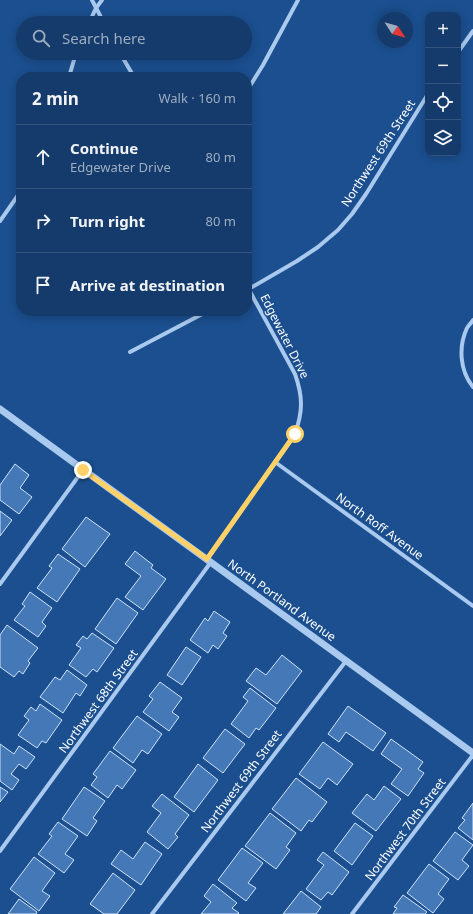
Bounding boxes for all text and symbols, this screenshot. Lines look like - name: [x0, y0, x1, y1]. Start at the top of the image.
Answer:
- north arrow: [377, 12, 413, 48]
- map controls: [425, 12, 461, 156]
- button: +: [425, 12, 461, 48]
- search box: [16, 16, 252, 60]
- icon: search: [30, 27, 52, 49]
- text: Search here: [62, 28, 145, 48]
- button: −: [425, 48, 461, 84]
- button: locate: [425, 84, 461, 120]
- text: 2 min: [32, 87, 79, 110]
- text: Walk · 160 m: [158, 89, 236, 107]
- street label: Northwest 69th Street: [337, 96, 419, 210]
- button: layers: [425, 120, 461, 156]
- text: Continue: [70, 138, 138, 158]
- icon: ahead: [32, 146, 54, 168]
- text: 80 m: [206, 148, 236, 166]
- text: Edgewater Drive: [70, 158, 171, 176]
- icon: right: [32, 210, 54, 232]
- text: Turn right: [70, 211, 145, 231]
- text: 80 m: [206, 212, 236, 230]
- icon: arrive: [32, 274, 54, 296]
- text: Arrive at destination: [70, 275, 225, 295]
- street label: Edgewater Drive: [256, 291, 314, 381]
- route start: [286, 425, 304, 443]
- route end: [74, 461, 92, 479]
- street label: North Roff Avenue: [333, 488, 427, 564]
- street label: North Portland Avenue: [224, 555, 340, 645]
- street label: Northwest 68th Street: [55, 645, 142, 756]
- street label: Northwest 69th Street: [197, 726, 286, 836]
- street label: Northwest 70th Street: [361, 774, 450, 884]

